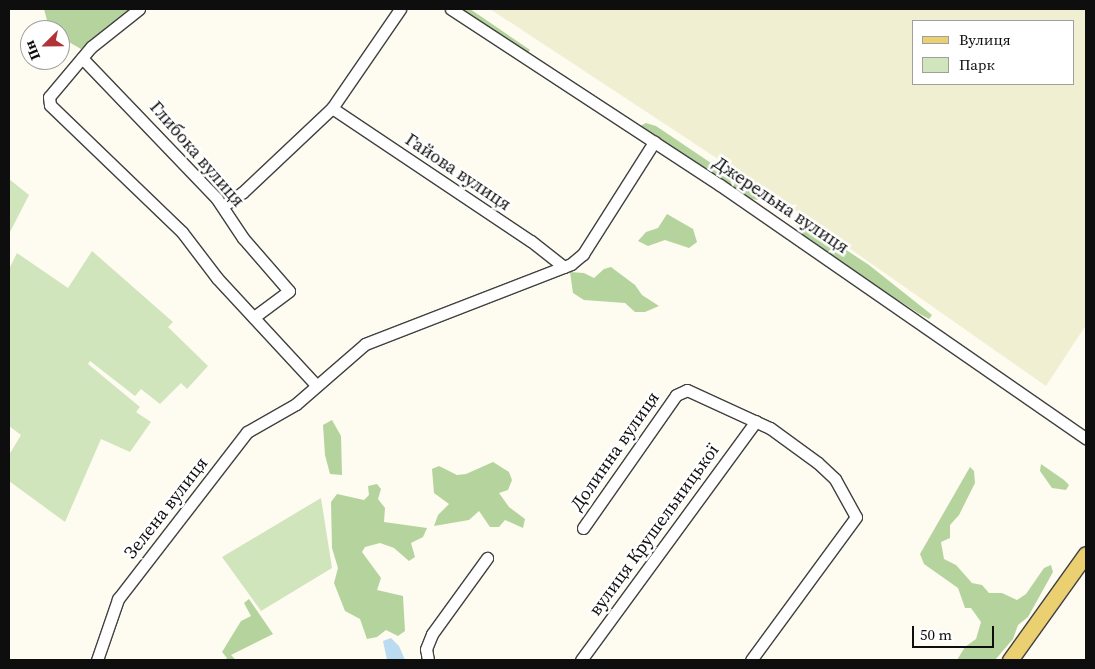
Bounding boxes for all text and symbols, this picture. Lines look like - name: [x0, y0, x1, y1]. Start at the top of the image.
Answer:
- north arrow: [20, 20, 70, 70]
- legend: [912, 20, 1075, 85]
- text: Вулиця: [959, 29, 1011, 50]
- text: Пн: [19, 38, 45, 63]
- text: Парк: [959, 54, 995, 75]
- street label: Глибока вулиця: [145, 97, 249, 211]
- street label: Гайова вулиця: [401, 129, 515, 215]
- street label: Джерельна вулиця: [709, 152, 853, 258]
- street label: Долинна вулиця: [566, 387, 664, 515]
- street label: вулиця Крушельницької: [584, 440, 724, 620]
- street label: Зелена вулиця: [120, 453, 212, 563]
- scale bar: [915, 616, 998, 648]
- text: 50 m: [920, 624, 952, 645]

